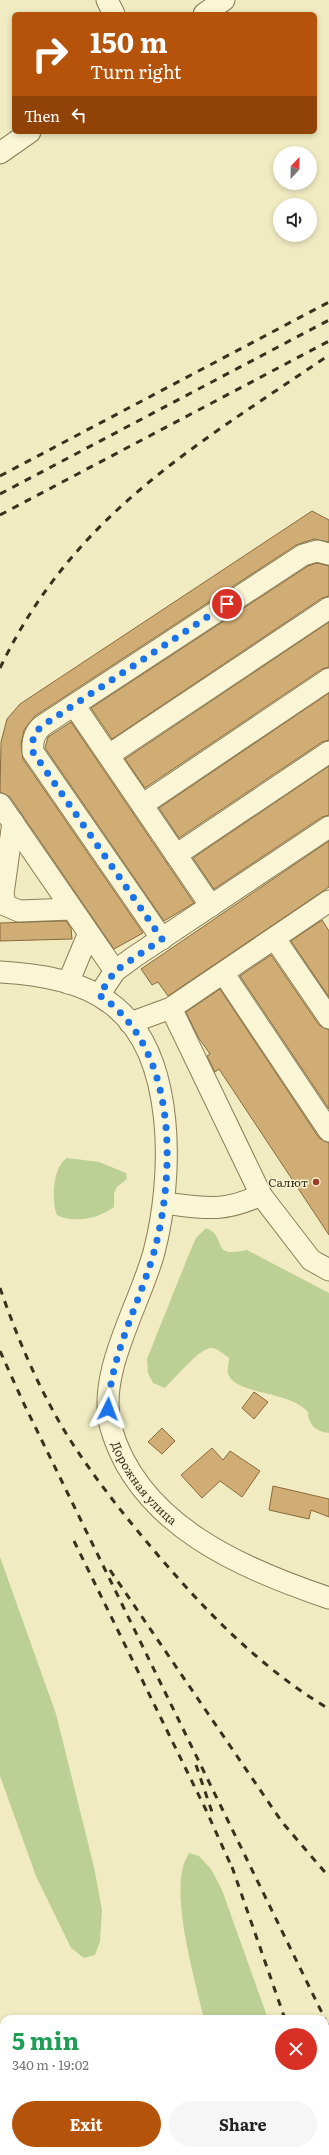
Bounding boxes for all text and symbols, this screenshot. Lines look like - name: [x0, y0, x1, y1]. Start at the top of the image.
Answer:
- text: 150 m: [90, 20, 168, 62]
- icon: right: [24, 28, 76, 80]
- text: Turn right: [90, 58, 181, 85]
- text: Then: [24, 104, 60, 127]
- icon: left: [68, 104, 90, 126]
- north arrow: [273, 146, 317, 190]
- map controls: [273, 146, 317, 242]
- button: sound: [273, 198, 317, 242]
- pin: [210, 587, 244, 621]
- icon: arrive: [216, 593, 238, 615]
- place label: Салют: [268, 1173, 308, 1191]
- marker: Салют: [311, 1177, 321, 1187]
- position arrow: [87, 1388, 129, 1430]
- street label: Дорожная улица: [107, 1438, 182, 1529]
- text: 5 min: [12, 2022, 79, 2057]
- button: close: [275, 2028, 317, 2070]
- text: 340 m · 19:02: [12, 2055, 89, 2074]
- button: Exit: [12, 2101, 161, 2147]
- button: Share: [169, 2101, 317, 2147]

